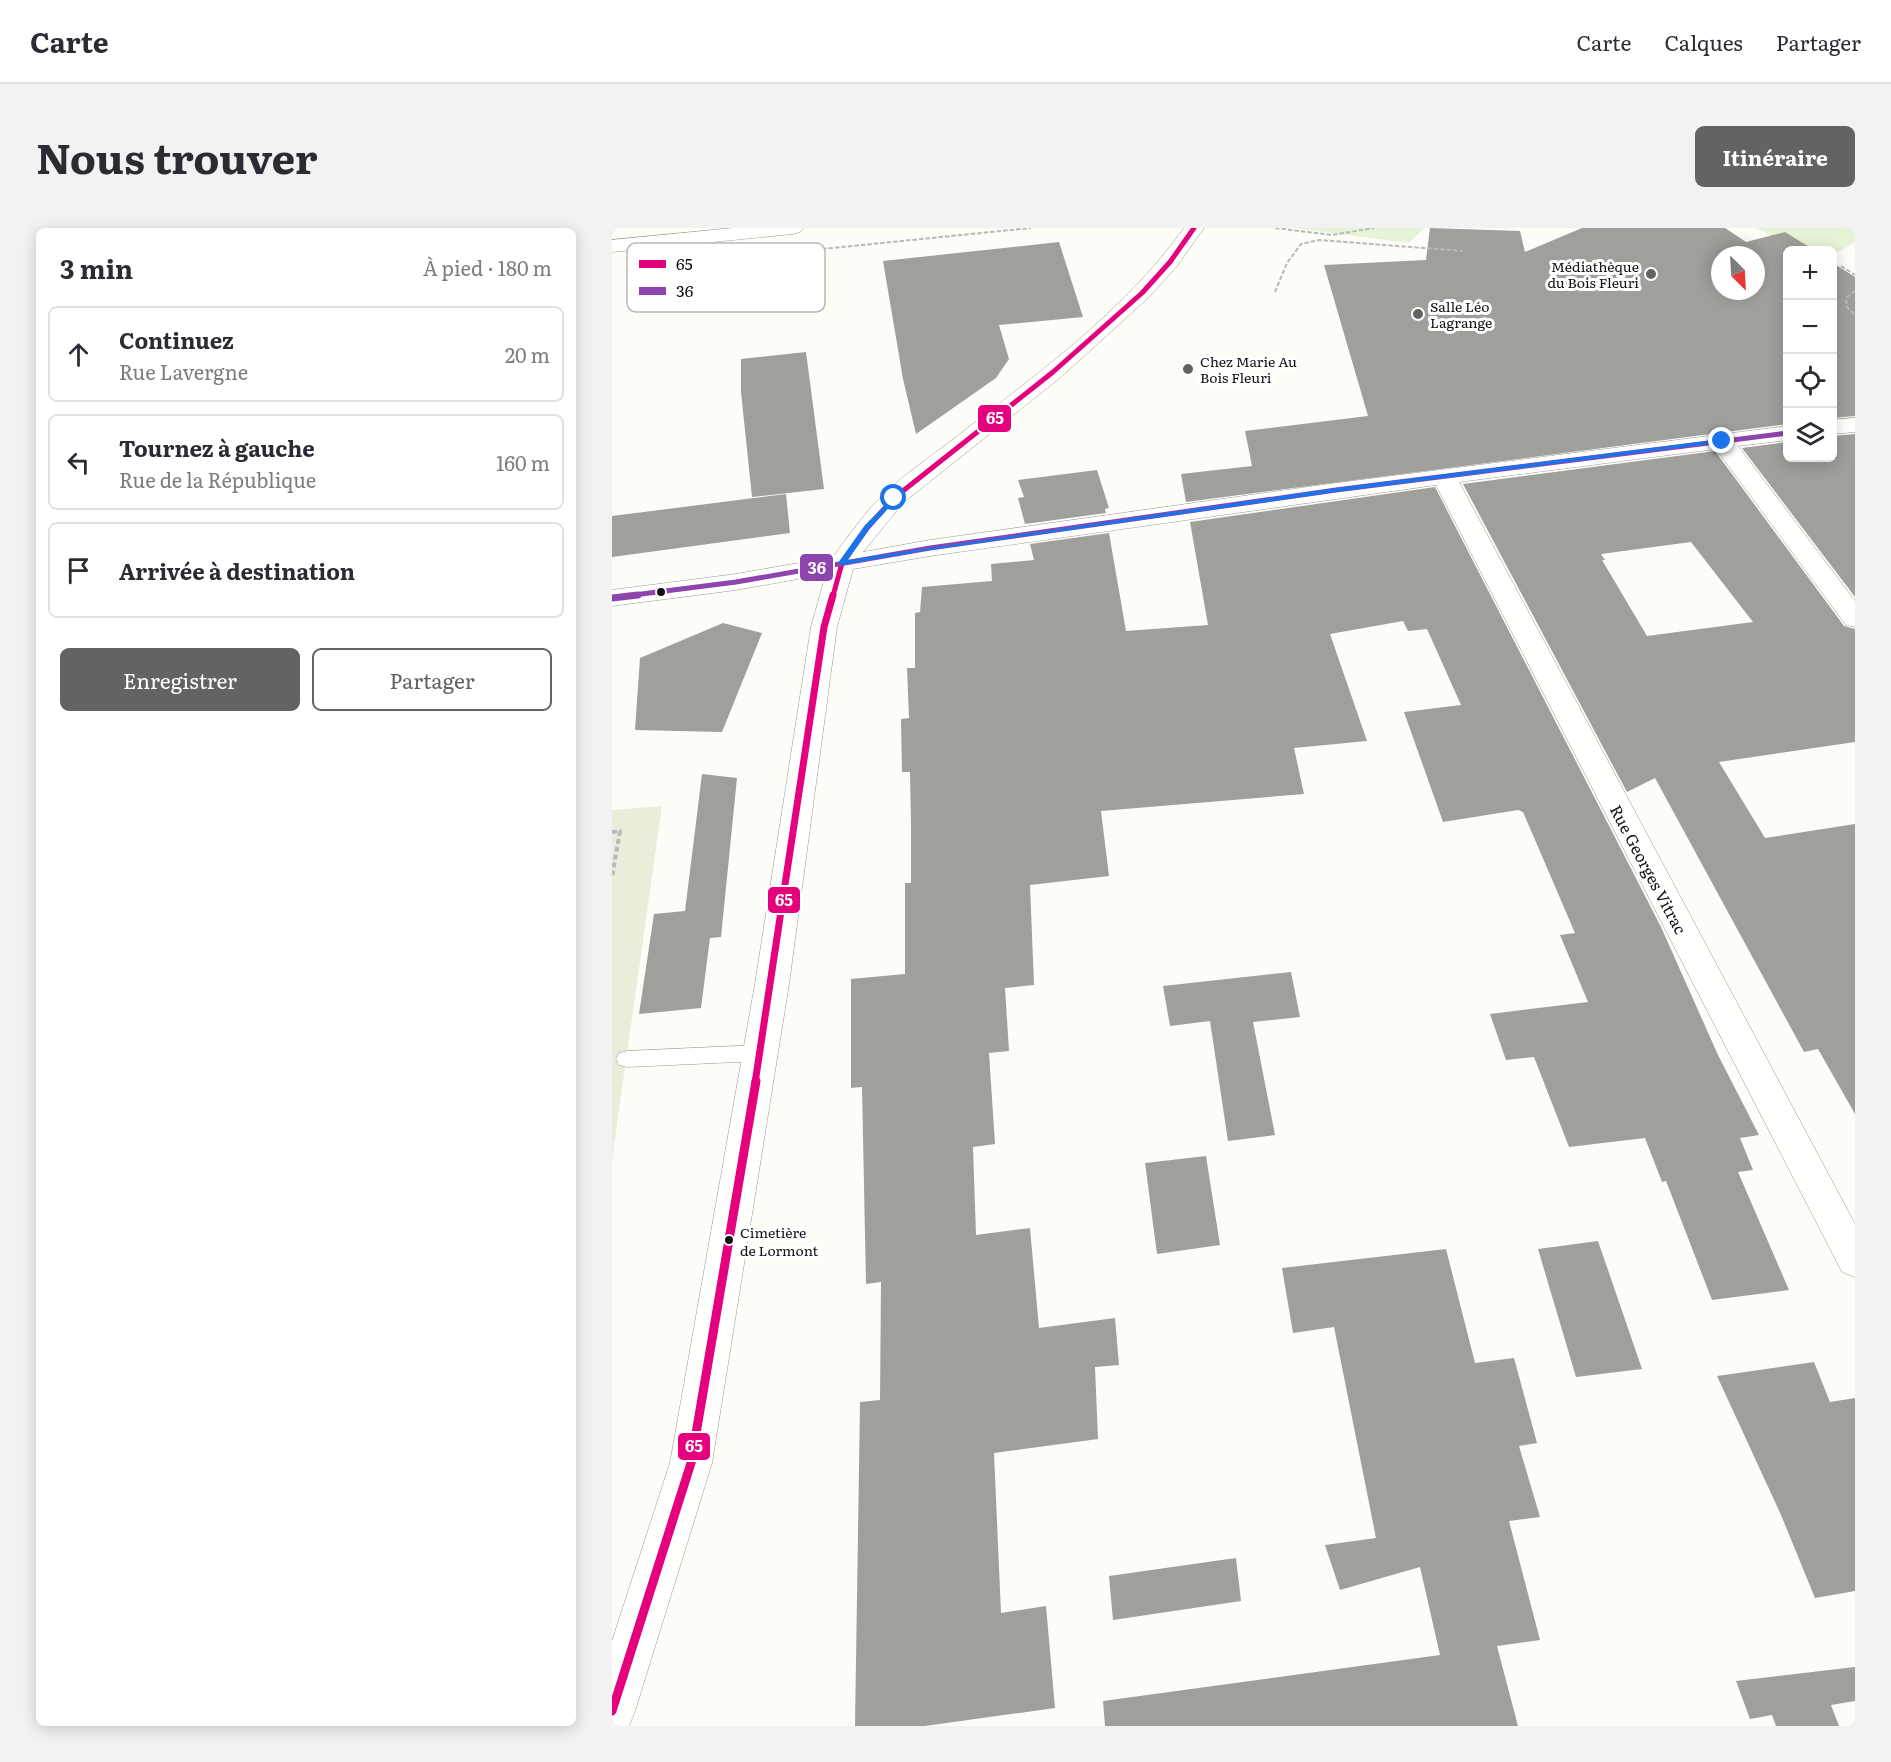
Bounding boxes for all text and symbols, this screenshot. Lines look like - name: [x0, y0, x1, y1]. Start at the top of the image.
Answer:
- text: Carte: [30, 20, 109, 62]
- text: Carte: [1577, 26, 1631, 57]
- text: Calques: [1664, 26, 1743, 57]
- text: Partager: [1776, 26, 1861, 57]
- text: Nous trouver: [36, 125, 318, 187]
- button: Itinéraire: [1695, 126, 1855, 187]
- legend: [627, 243, 825, 312]
- north arrow: [1711, 246, 1765, 300]
- map controls: [1783, 246, 1837, 462]
- button: +: [1783, 246, 1837, 300]
- text: 3 min: [60, 248, 133, 287]
- text: 65: [676, 251, 693, 275]
- text: À pied · 180 m: [423, 252, 552, 282]
- place label: Médiathèque du Bois Fleuri: [1547, 256, 1639, 292]
- marker: Médiathèque du Bois Fleuri: [1644, 267, 1658, 281]
- text: 36: [676, 278, 694, 302]
- place label: Salle Léo Lagrange: [1430, 296, 1492, 332]
- button: −: [1783, 300, 1837, 354]
- marker: Salle Léo Lagrange: [1411, 307, 1425, 321]
- text: Continuez: [119, 323, 234, 356]
- icon: ahead: [62, 338, 95, 371]
- text: 20 m: [505, 339, 550, 369]
- place label: Chez Marie Au Bois Fleuri: [1200, 351, 1297, 387]
- button: locate: [1783, 354, 1837, 408]
- text: Rue Lavergne: [119, 356, 248, 386]
- marker: Chez Marie Au Bois Fleuri: [1181, 362, 1195, 376]
- line badge: 65: [977, 404, 1012, 433]
- text: 65: [986, 405, 1004, 429]
- button: layers: [1783, 408, 1837, 462]
- route end: [1708, 427, 1734, 453]
- text: Tournez à gauche: [119, 431, 315, 464]
- icon: left: [62, 446, 95, 479]
- text: 160 m: [496, 447, 550, 477]
- text: Rue de la République: [119, 464, 316, 494]
- route start: [880, 484, 906, 510]
- line badge: 36: [799, 553, 834, 582]
- icon: arrive: [62, 554, 95, 587]
- text: Arrivée à destination: [119, 554, 355, 587]
- text: 36: [808, 555, 826, 579]
- unlabelled marker: [655, 586, 667, 598]
- button: Enregistrer: [60, 648, 300, 711]
- button: Partager: [312, 648, 552, 711]
- street label: Rue Georges Vitrac: [1605, 800, 1693, 938]
- line badge: 65: [767, 886, 801, 914]
- text: 65: [775, 887, 793, 911]
- place label: Cimetière de Lormont: [740, 1222, 819, 1260]
- marker: Cimetière de Lormont: [723, 1234, 735, 1246]
- line badge: 65: [677, 1432, 711, 1461]
- text: 65: [685, 1433, 703, 1457]

